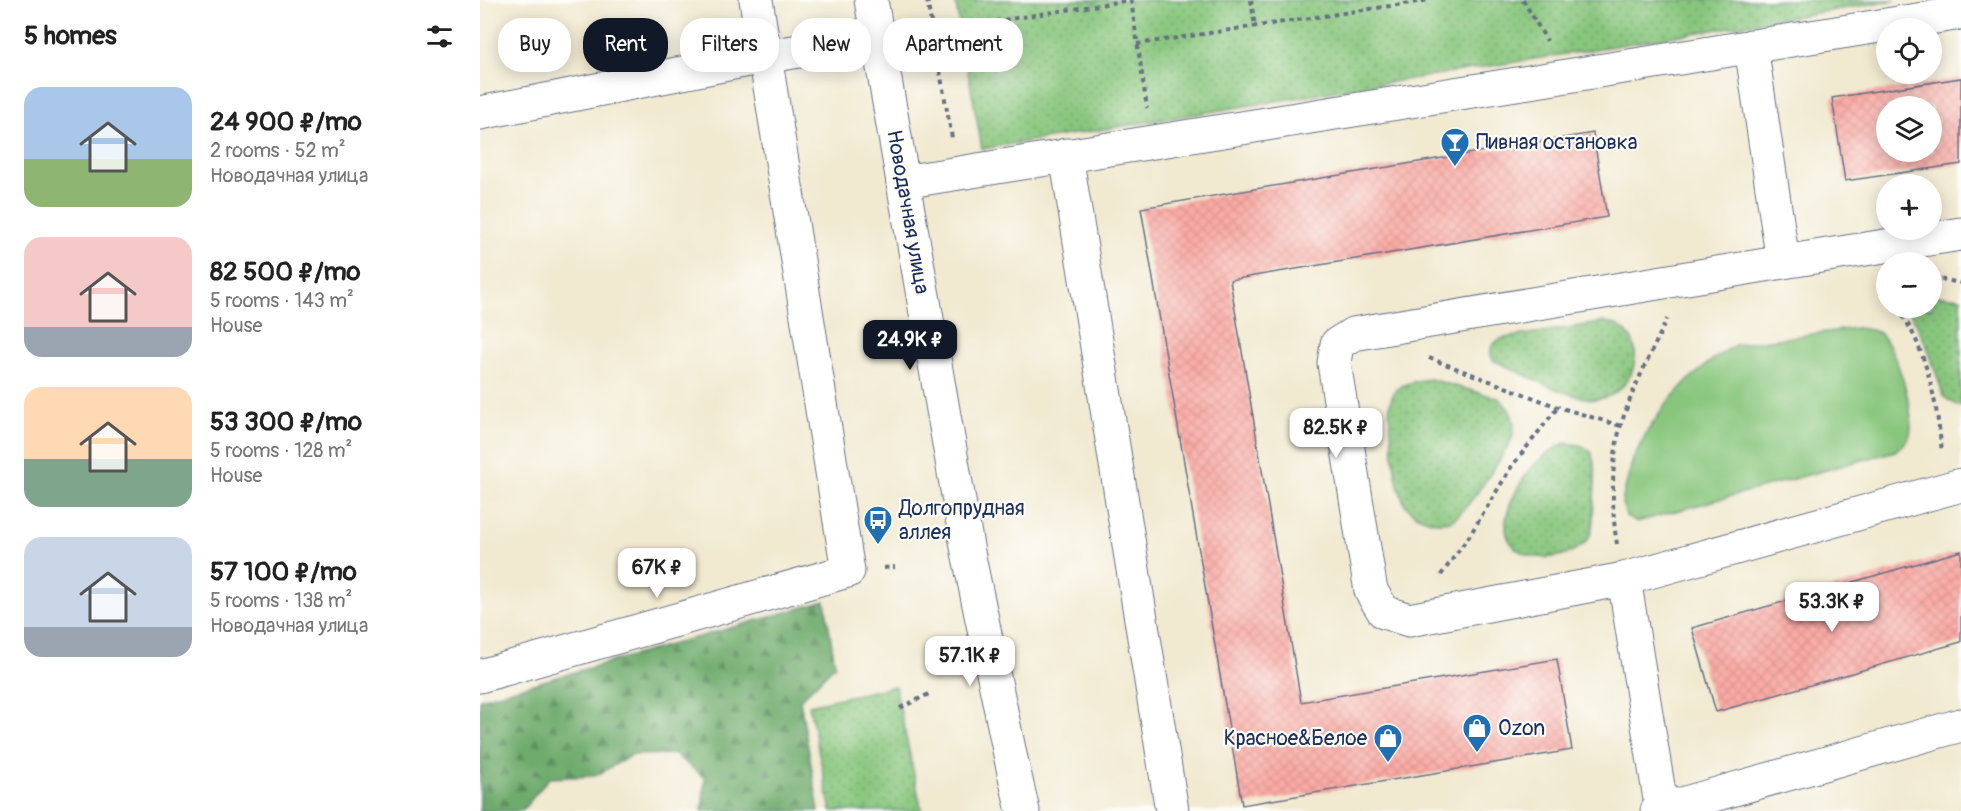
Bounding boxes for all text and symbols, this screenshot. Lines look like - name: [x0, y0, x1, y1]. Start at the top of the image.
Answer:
- chip: Buy: [498, 18, 571, 72]
- chip: Rent: [583, 18, 668, 72]
- chip: Filters: [680, 18, 779, 72]
- chip: New: [791, 18, 871, 72]
- chip: Apartment: [883, 18, 1023, 72]
- map controls: [1876, 18, 1942, 318]
- button: locate: [1876, 18, 1942, 84]
- text: 5 homes: [24, 20, 117, 52]
- icon: filters: [423, 20, 456, 53]
- button: layers: [1876, 96, 1942, 162]
- text: 24 900 ₽/mo: [210, 106, 362, 138]
- icon: home: [72, 111, 144, 183]
- bar icon: Пивная остановка: [1439, 126, 1471, 168]
- street label: Новодачная улица: [880, 128, 936, 296]
- place label: Пивная остановка: [1476, 129, 1637, 156]
- text: 2 rooms · 52 m²: [210, 138, 346, 163]
- text: Новодачная улица: [210, 163, 368, 188]
- button: +: [1876, 174, 1942, 240]
- button: −: [1876, 252, 1942, 318]
- text: 82 500 ₽/mo: [210, 256, 361, 288]
- icon: home: [72, 261, 144, 333]
- text: 5 rooms · 143 m²: [210, 288, 354, 313]
- text: House: [210, 313, 262, 338]
- pin: 24.9K ₽: [855, 320, 965, 371]
- text: 24.9K ₽: [877, 327, 943, 352]
- text: 53 300 ₽/mo: [210, 406, 362, 438]
- pin: 82.5K ₽: [1281, 408, 1391, 459]
- icon: home: [72, 411, 144, 483]
- text: 82.5K ₽: [1304, 415, 1368, 440]
- text: 5 rooms · 128 m²: [210, 438, 352, 463]
- text: House: [210, 463, 262, 488]
- place label: Долгопрудная аллея: [898, 495, 1025, 546]
- bus stop icon: Долгопрудная аллея: [862, 504, 894, 546]
- pin: 67K ₽: [615, 548, 699, 599]
- text: 67K ₽: [632, 555, 682, 580]
- text: 57 100 ₽/mo: [210, 556, 357, 588]
- icon: home: [72, 561, 144, 633]
- pin: 53.3K ₽: [1777, 582, 1887, 633]
- text: 5 rooms · 138 m²: [210, 588, 352, 613]
- text: 53.3K ₽: [1799, 589, 1865, 614]
- text: Новодачная улица: [210, 613, 368, 638]
- pin: 57.1K ₽: [915, 636, 1025, 687]
- text: 57.1K ₽: [939, 643, 1001, 668]
- shop icon: Ozon: [1461, 712, 1493, 754]
- place label: Ozon: [1498, 715, 1545, 742]
- shop icon: Красное&Белое: [1372, 722, 1404, 764]
- place label: Красное&Белое: [1224, 725, 1368, 752]

